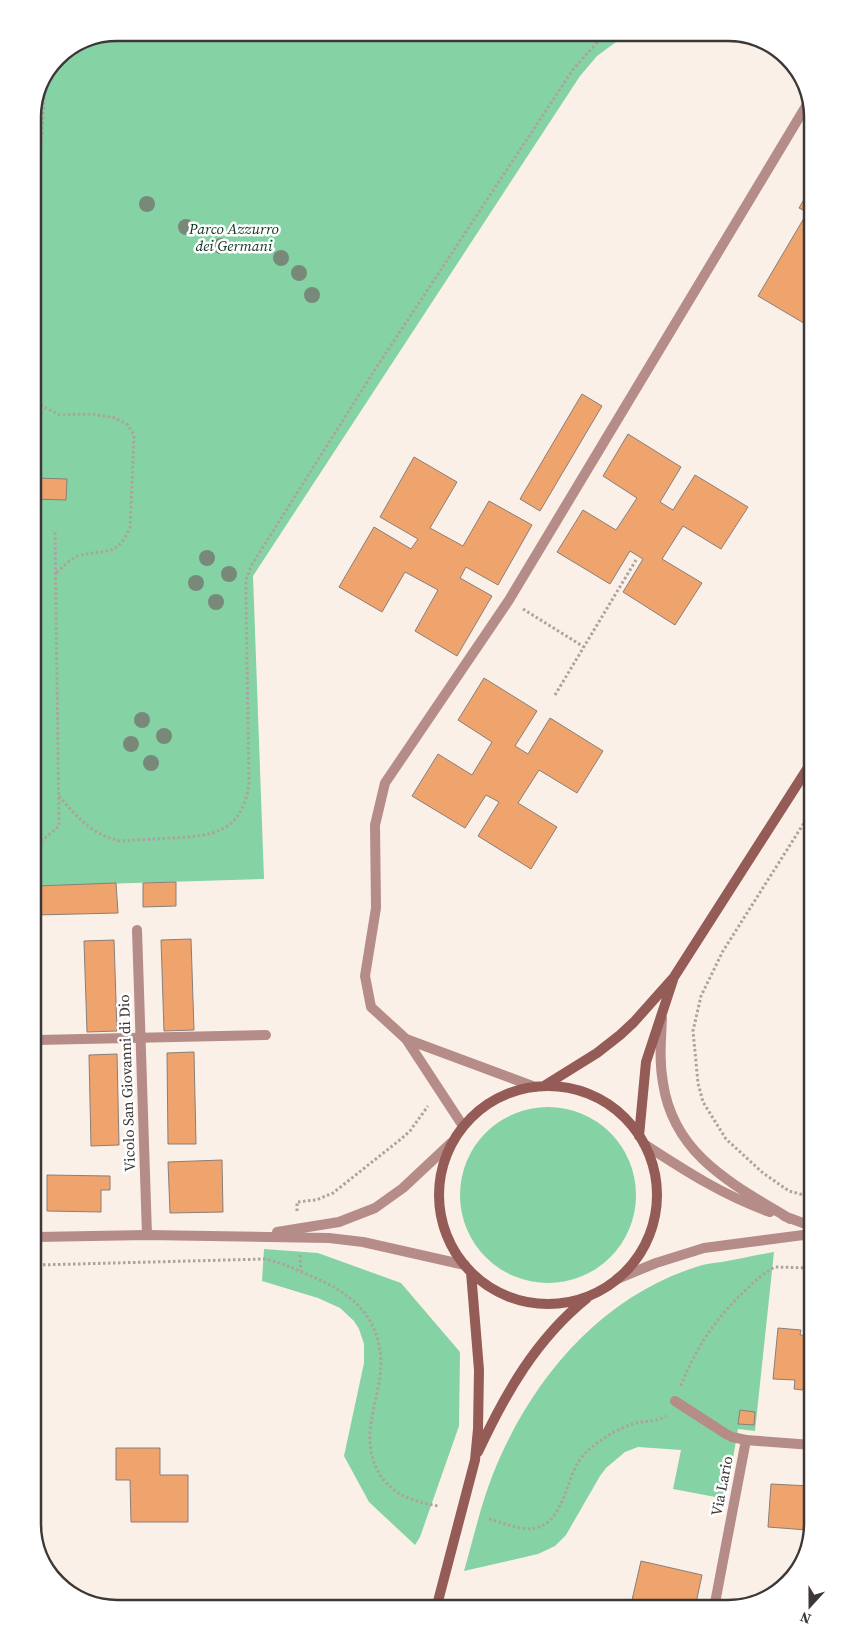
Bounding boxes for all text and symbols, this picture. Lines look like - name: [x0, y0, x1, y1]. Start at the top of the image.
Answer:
- park label: Parco Azzurro dei Germani: [188, 218, 279, 256]
- street label: Vicolo San Giovanni di Dio: [113, 994, 140, 1172]
- street label: Via Lario: [705, 1454, 738, 1518]
- north arrow: [785, 1581, 835, 1631]
- text: N: [797, 1607, 814, 1629]

